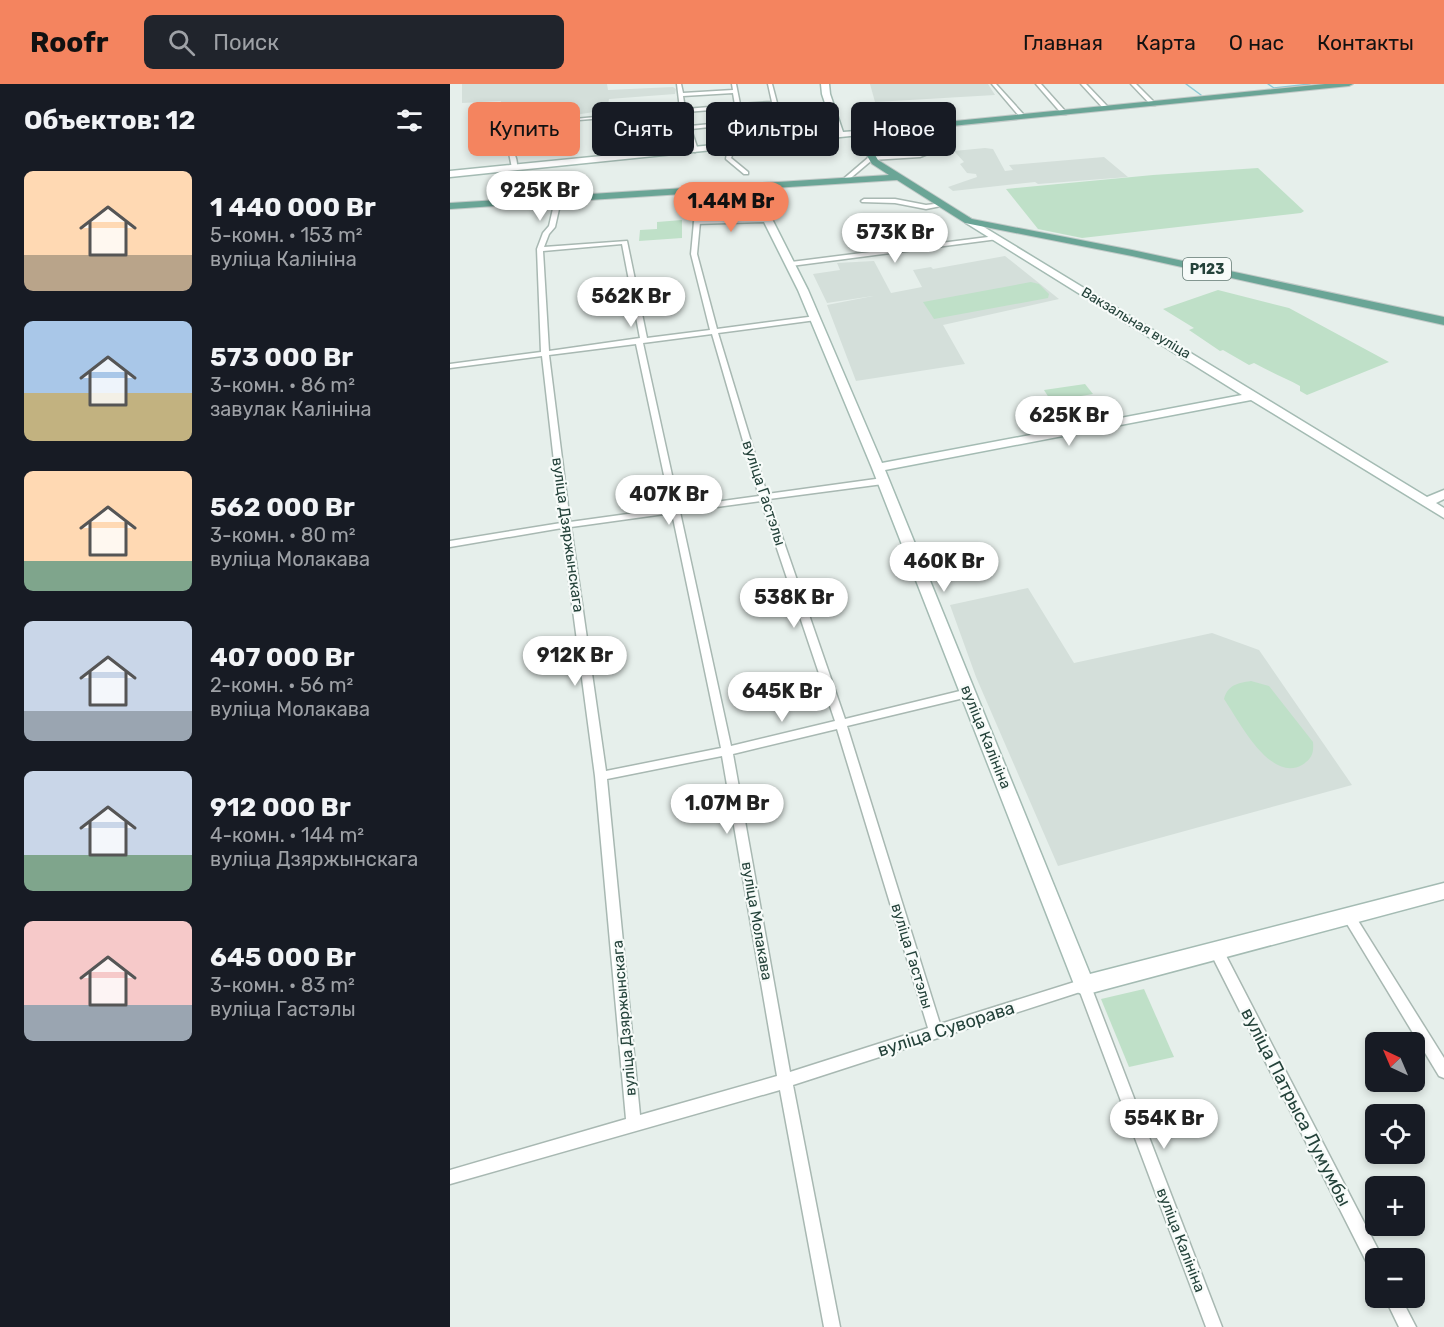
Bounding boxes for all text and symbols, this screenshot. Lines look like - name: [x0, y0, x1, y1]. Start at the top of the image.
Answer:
- search box: [144, 15, 564, 69]
- text: Roofr: [30, 26, 108, 59]
- icon: search: [165, 26, 198, 59]
- text: Поиск: [213, 29, 279, 56]
- text: Главная: [1023, 30, 1103, 55]
- text: Карта: [1136, 30, 1196, 55]
- text: О нас: [1229, 30, 1284, 55]
- text: Контакты: [1317, 30, 1414, 55]
- chip: Купить: [468, 102, 580, 156]
- chip: Снять: [592, 102, 694, 156]
- chip: Фильтры: [706, 102, 839, 156]
- chip: Новое: [851, 102, 956, 156]
- icon: filters: [393, 104, 426, 137]
- text: Объектов: 12: [24, 105, 195, 136]
- pin: 925K Br: [485, 171, 595, 222]
- text: 925K Br: [500, 178, 580, 202]
- pin: 1.44M Br: [669, 182, 793, 233]
- text: 1.44M Br: [688, 189, 774, 213]
- text: 1 440 000 Br: [210, 192, 376, 223]
- icon: home: [72, 195, 144, 267]
- pin: 573K Br: [840, 213, 950, 264]
- text: 573K Br: [856, 220, 934, 244]
- text: 5-комн. · 153 m²: [210, 223, 363, 247]
- text: вуліца Калініна: [210, 247, 357, 271]
- road number: Р123: [1183, 258, 1231, 280]
- pin: 562K Br: [576, 277, 686, 328]
- text: 562K Br: [591, 284, 671, 308]
- street label: Вакзальная вуліца: [1078, 284, 1194, 362]
- text: 573 000 Br: [210, 342, 353, 373]
- icon: home: [72, 345, 144, 417]
- text: 3-комн. · 86 m²: [210, 373, 355, 397]
- pin: 625K Br: [1014, 396, 1124, 447]
- text: завулак Калініна: [210, 397, 372, 421]
- text: 625K Br: [1029, 403, 1109, 427]
- street label: вуліца Гастэлы: [739, 438, 789, 548]
- street label: вуліца Дзяржынскага: [548, 456, 588, 614]
- pin: 407K Br: [614, 475, 724, 526]
- text: 407K Br: [629, 482, 709, 506]
- text: 562 000 Br: [210, 492, 355, 523]
- icon: home: [72, 495, 144, 567]
- text: 3-комн. · 80 m²: [210, 523, 356, 547]
- pin: 460K Br: [889, 542, 999, 593]
- text: вуліца Молакава: [210, 547, 370, 571]
- text: 460K Br: [904, 549, 984, 573]
- pin: 538K Br: [739, 578, 849, 629]
- text: 538K Br: [754, 585, 834, 609]
- pin: 912K Br: [520, 636, 630, 687]
- text: 407 000 Br: [210, 642, 355, 673]
- text: 912K Br: [537, 643, 613, 667]
- icon: home: [72, 645, 144, 717]
- pin: 645K Br: [727, 672, 837, 723]
- text: 2-комн. · 56 m²: [210, 673, 353, 697]
- text: 645K Br: [742, 679, 822, 703]
- street label: вуліца Калініна: [957, 683, 1015, 791]
- text: вуліца Молакава: [210, 697, 370, 721]
- pin: 1.07M Br: [665, 784, 789, 835]
- text: 1.07M Br: [685, 791, 769, 815]
- text: 912 000 Br: [210, 792, 351, 823]
- icon: home: [72, 795, 144, 867]
- text: 4-комн. · 144 m²: [210, 823, 364, 847]
- text: вуліца Дзяржынскага: [210, 847, 418, 871]
- street label: вуліца Молакава: [738, 860, 776, 982]
- street label: вуліца Гастэлы: [887, 901, 937, 1011]
- street label: вуліца Дзяржынскага: [608, 939, 640, 1097]
- text: 645 000 Br: [210, 942, 356, 973]
- icon: home: [72, 945, 144, 1017]
- text: 3-комн. · 83 m²: [210, 973, 355, 997]
- street label: вуліца Суворава: [875, 996, 1017, 1062]
- text: вуліца Гастэлы: [210, 997, 356, 1021]
- street label: вуліца Патрыса Лумумбы: [1236, 1004, 1356, 1210]
- north arrow: [1365, 1032, 1425, 1092]
- map controls: [1365, 1032, 1425, 1308]
- pin: 554K Br: [1109, 1099, 1219, 1150]
- button: locate: [1365, 1104, 1425, 1164]
- text: 554K Br: [1124, 1106, 1204, 1130]
- button: +: [1365, 1176, 1425, 1236]
- street label: вуліца Калініна: [1153, 1185, 1209, 1295]
- button: −: [1365, 1248, 1425, 1308]

